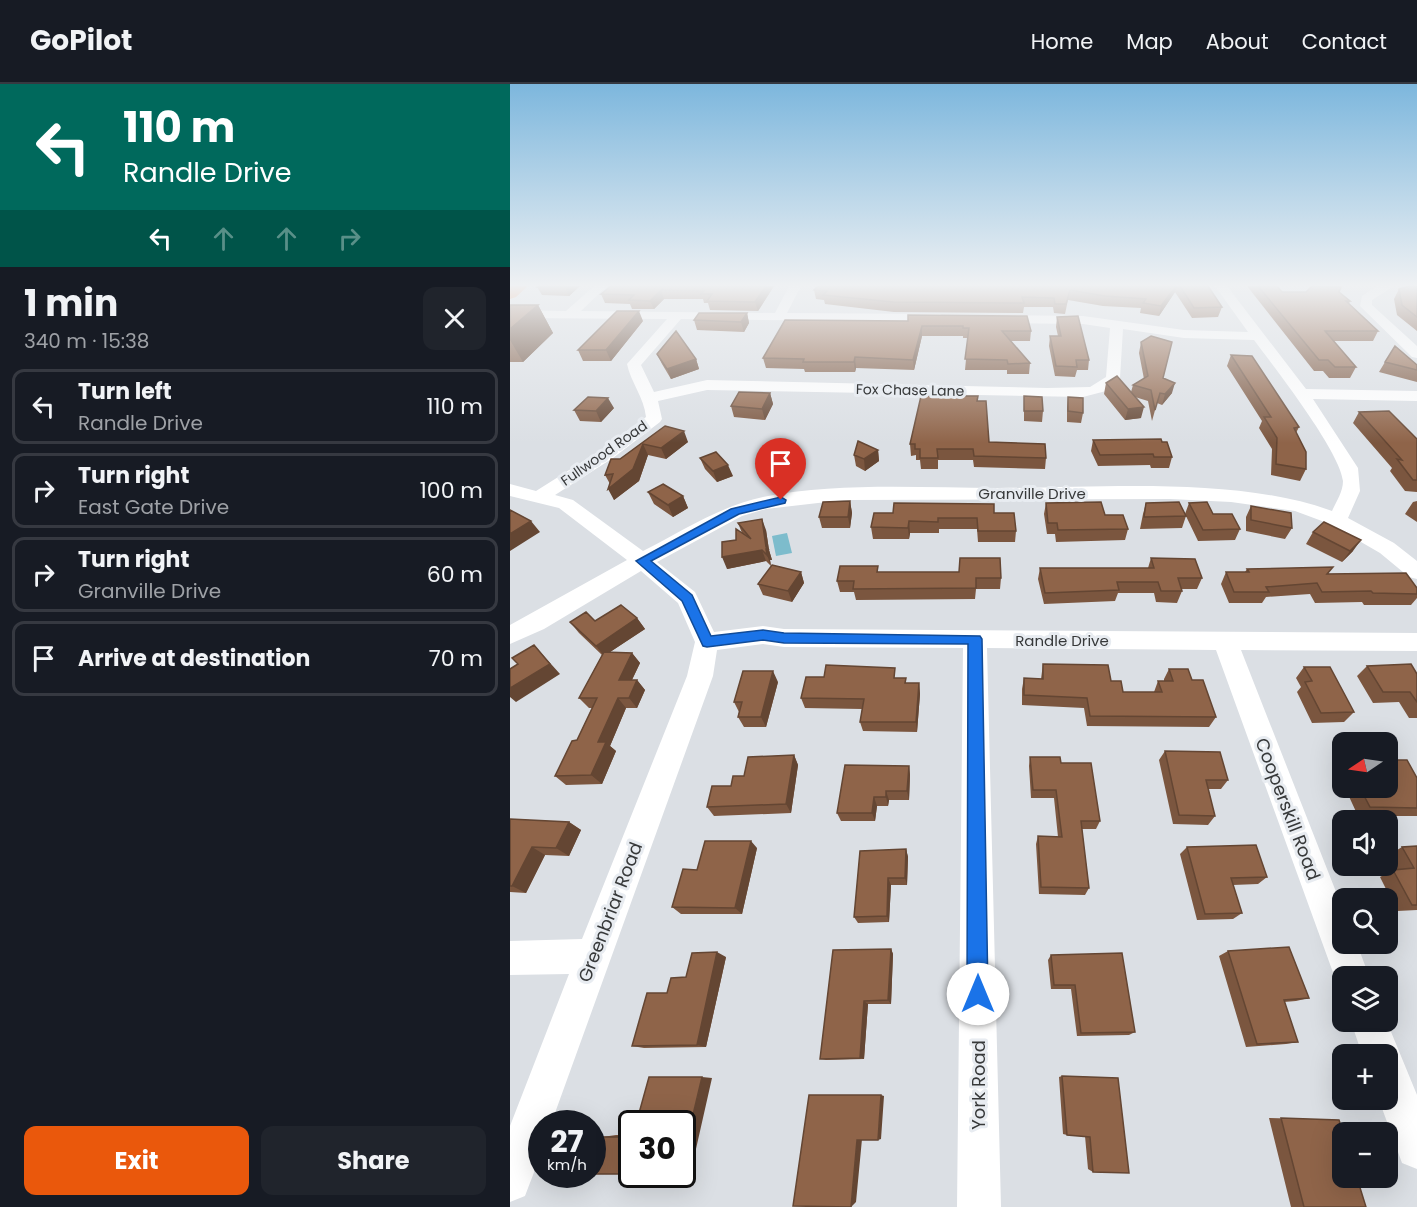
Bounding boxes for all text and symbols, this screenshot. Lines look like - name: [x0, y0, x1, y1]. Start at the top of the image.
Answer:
- text: GoPilot: [30, 21, 132, 60]
- text: Home: [1031, 27, 1093, 56]
- text: Map: [1126, 27, 1173, 56]
- text: About: [1206, 27, 1269, 56]
- text: Contact: [1302, 27, 1387, 56]
- text: 110 m: [123, 98, 235, 157]
- icon: left: [24, 108, 102, 186]
- text: Randle Drive: [123, 154, 291, 191]
- icon: left: [144, 222, 177, 255]
- icon: ahead: [207, 222, 240, 255]
- icon: ahead: [270, 222, 303, 255]
- icon: right: [333, 222, 366, 255]
- text: 1 min: [24, 278, 118, 329]
- button: close: [423, 287, 486, 350]
- text: 340 m · 15:38: [24, 327, 149, 355]
- text: Turn left: [78, 376, 172, 407]
- street label: Fox Chase Lane: [856, 379, 965, 401]
- icon: left: [27, 390, 60, 423]
- text: 110 m: [427, 391, 483, 422]
- text: Randle Drive: [78, 409, 203, 437]
- street label: Fullwood Road: [557, 416, 651, 490]
- pin: [755, 438, 806, 500]
- icon: arrive: [764, 447, 797, 480]
- text: Turn right: [78, 460, 189, 491]
- icon: right: [27, 474, 60, 507]
- text: 100 m: [420, 475, 483, 506]
- street label: Granville Drive: [978, 483, 1086, 504]
- text: East Gate Drive: [78, 493, 229, 521]
- text: Turn right: [78, 544, 189, 575]
- icon: right: [27, 558, 60, 591]
- text: 60 m: [427, 559, 483, 590]
- text: Granville Drive: [78, 577, 221, 605]
- street label: Randle Drive: [1015, 630, 1109, 651]
- icon: arrive: [27, 642, 60, 675]
- text: Arrive at destination: [78, 643, 310, 674]
- text: 70 m: [429, 643, 483, 674]
- north arrow: [1332, 732, 1398, 798]
- map controls: [1332, 732, 1398, 1188]
- street label: Cooperskill Road: [1249, 734, 1327, 884]
- button: sound: [1332, 810, 1398, 876]
- street label: Greenbriar Road: [572, 838, 648, 986]
- button: search: [1332, 888, 1398, 954]
- position arrow: [946, 962, 1010, 1026]
- button: layers: [1332, 966, 1398, 1032]
- street label: York Road: [966, 1040, 991, 1130]
- button: +: [1332, 1044, 1398, 1110]
- speed limit sign: 30: [618, 1110, 696, 1188]
- text: 27: [550, 1120, 584, 1163]
- button: −: [1332, 1122, 1398, 1188]
- button: Exit: [24, 1126, 249, 1195]
- button: Share: [261, 1126, 486, 1195]
- text: km/h: [547, 1154, 587, 1175]

